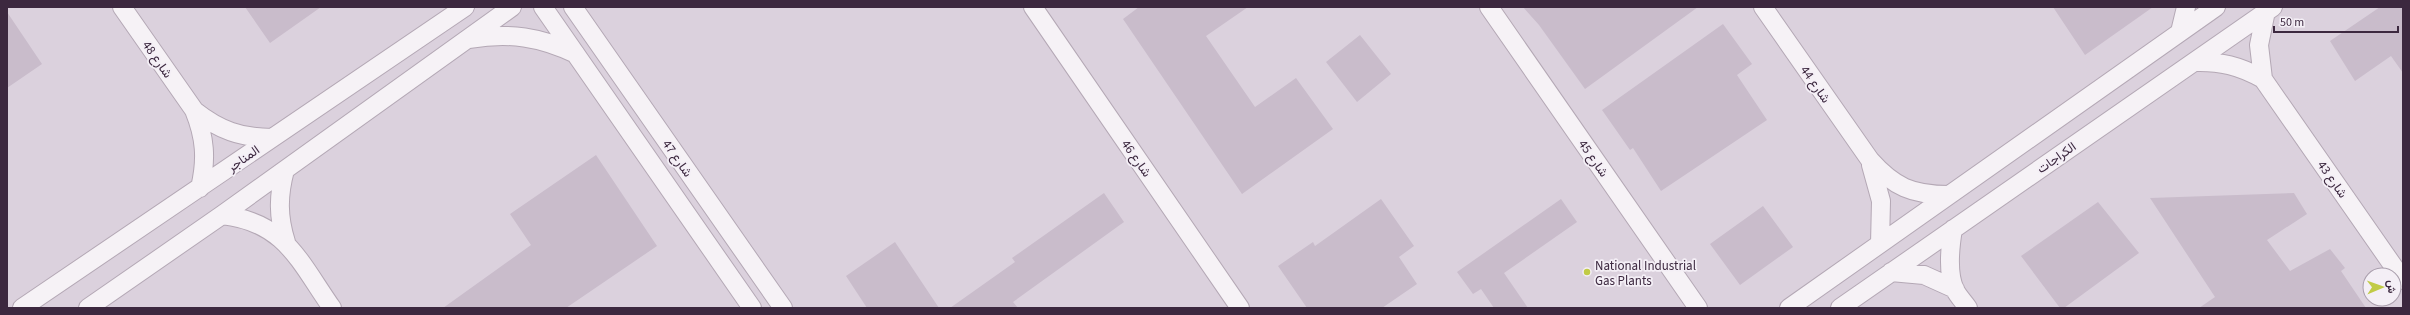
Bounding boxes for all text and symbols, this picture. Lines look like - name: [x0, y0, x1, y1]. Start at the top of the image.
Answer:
- scale bar: [2274, 8, 2398, 34]
- text: 50 m: [2280, 14, 2304, 31]
- street label: شارع 48: [138, 37, 177, 82]
- street label: شارع 44: [1796, 62, 1835, 107]
- street label: شارع 47: [658, 136, 697, 181]
- street label: شارع 46: [1117, 136, 1156, 181]
- street label: شارع 45: [1574, 136, 1613, 181]
- street label: الكراجات: [2033, 138, 2080, 178]
- street label: المناجر: [223, 141, 263, 177]
- street label: شارع 43: [2313, 157, 2352, 202]
- place label: National Industrial Gas Plants: [1595, 257, 1696, 290]
- marker: National Industrial Gas Plants: [1582, 267, 1592, 277]
- north arrow: [2362, 267, 2402, 307]
- text: ش: [2384, 280, 2399, 294]

